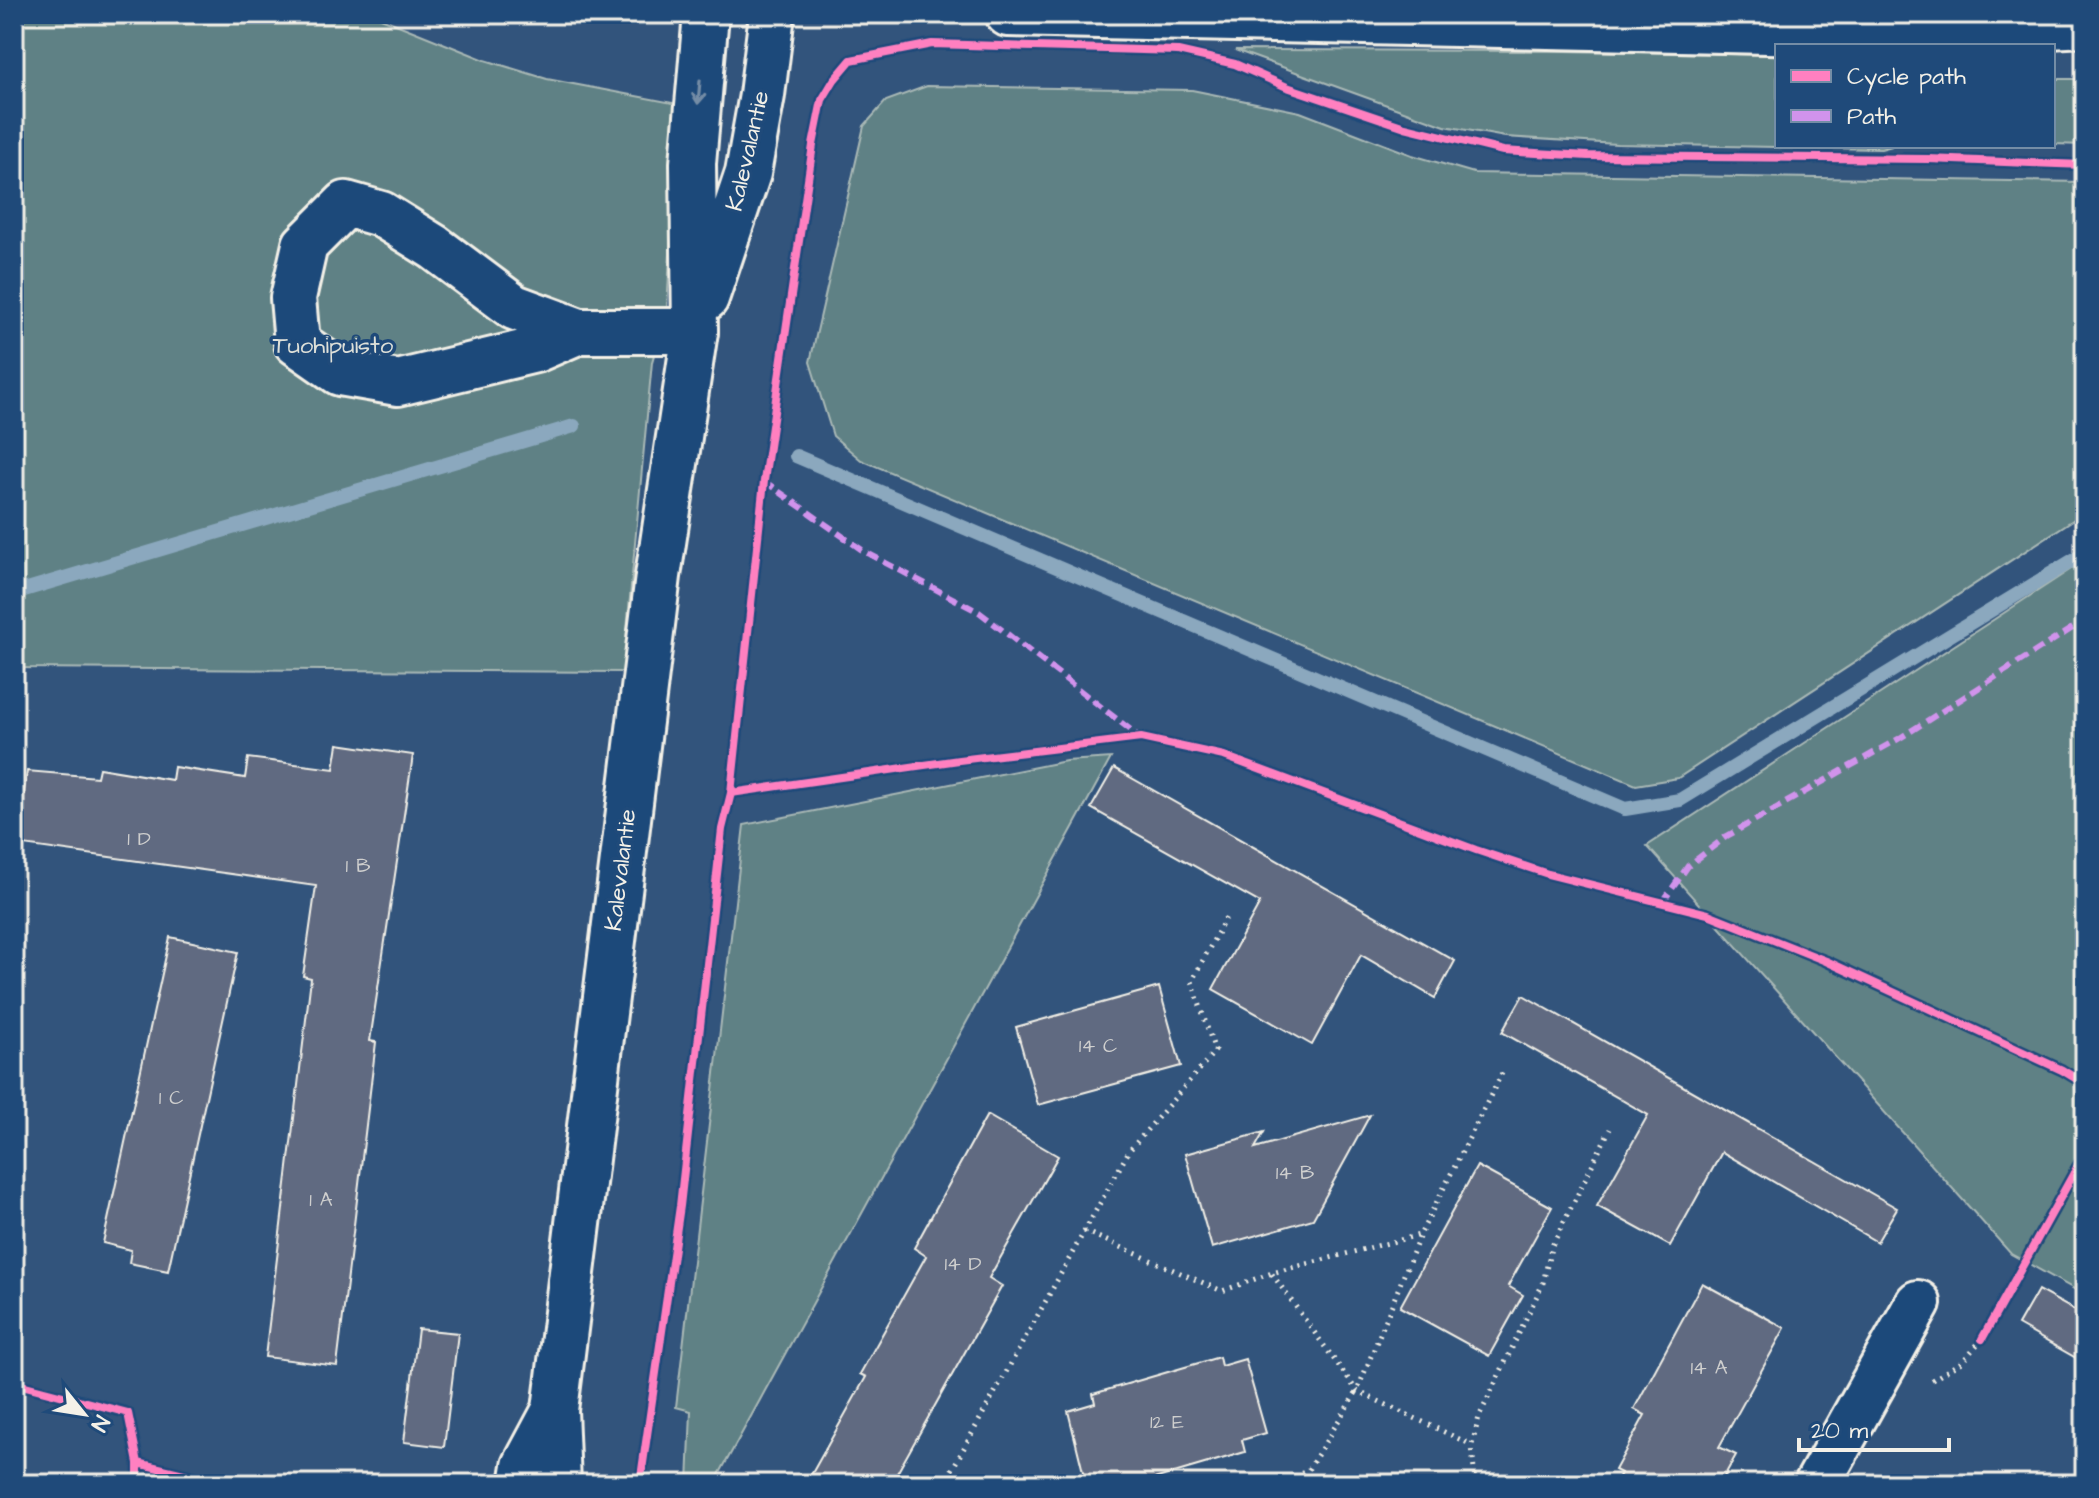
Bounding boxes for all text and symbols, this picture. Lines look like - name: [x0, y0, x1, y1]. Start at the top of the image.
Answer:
- legend: [1775, 44, 2055, 148]
- text: Cycle path: [1847, 60, 1966, 95]
- one-way arrow: [691, 78, 706, 105]
- street label: Kalevalantie: [718, 88, 778, 214]
- text: Path: [1847, 100, 1896, 134]
- park label: Tuohipuisto: [273, 329, 394, 363]
- street label: Kalevalantie: [597, 807, 645, 933]
- house number: 1 D: [127, 825, 151, 853]
- house number: 1 B: [346, 852, 370, 880]
- house number: 14 C: [1079, 1032, 1117, 1060]
- house number: 1 C: [159, 1084, 183, 1112]
- house number: 14 B: [1276, 1159, 1314, 1187]
- house number: 1 A: [309, 1186, 333, 1214]
- house number: 14 D: [944, 1250, 982, 1278]
- house number: 14 A: [1691, 1354, 1728, 1382]
- north arrow: [44, 1374, 124, 1454]
- scale bar: [1799, 1402, 1949, 1452]
- house number: 12 E: [1150, 1408, 1184, 1436]
- text: N: [83, 1410, 117, 1437]
- text: 20 m: [1811, 1414, 1868, 1448]

